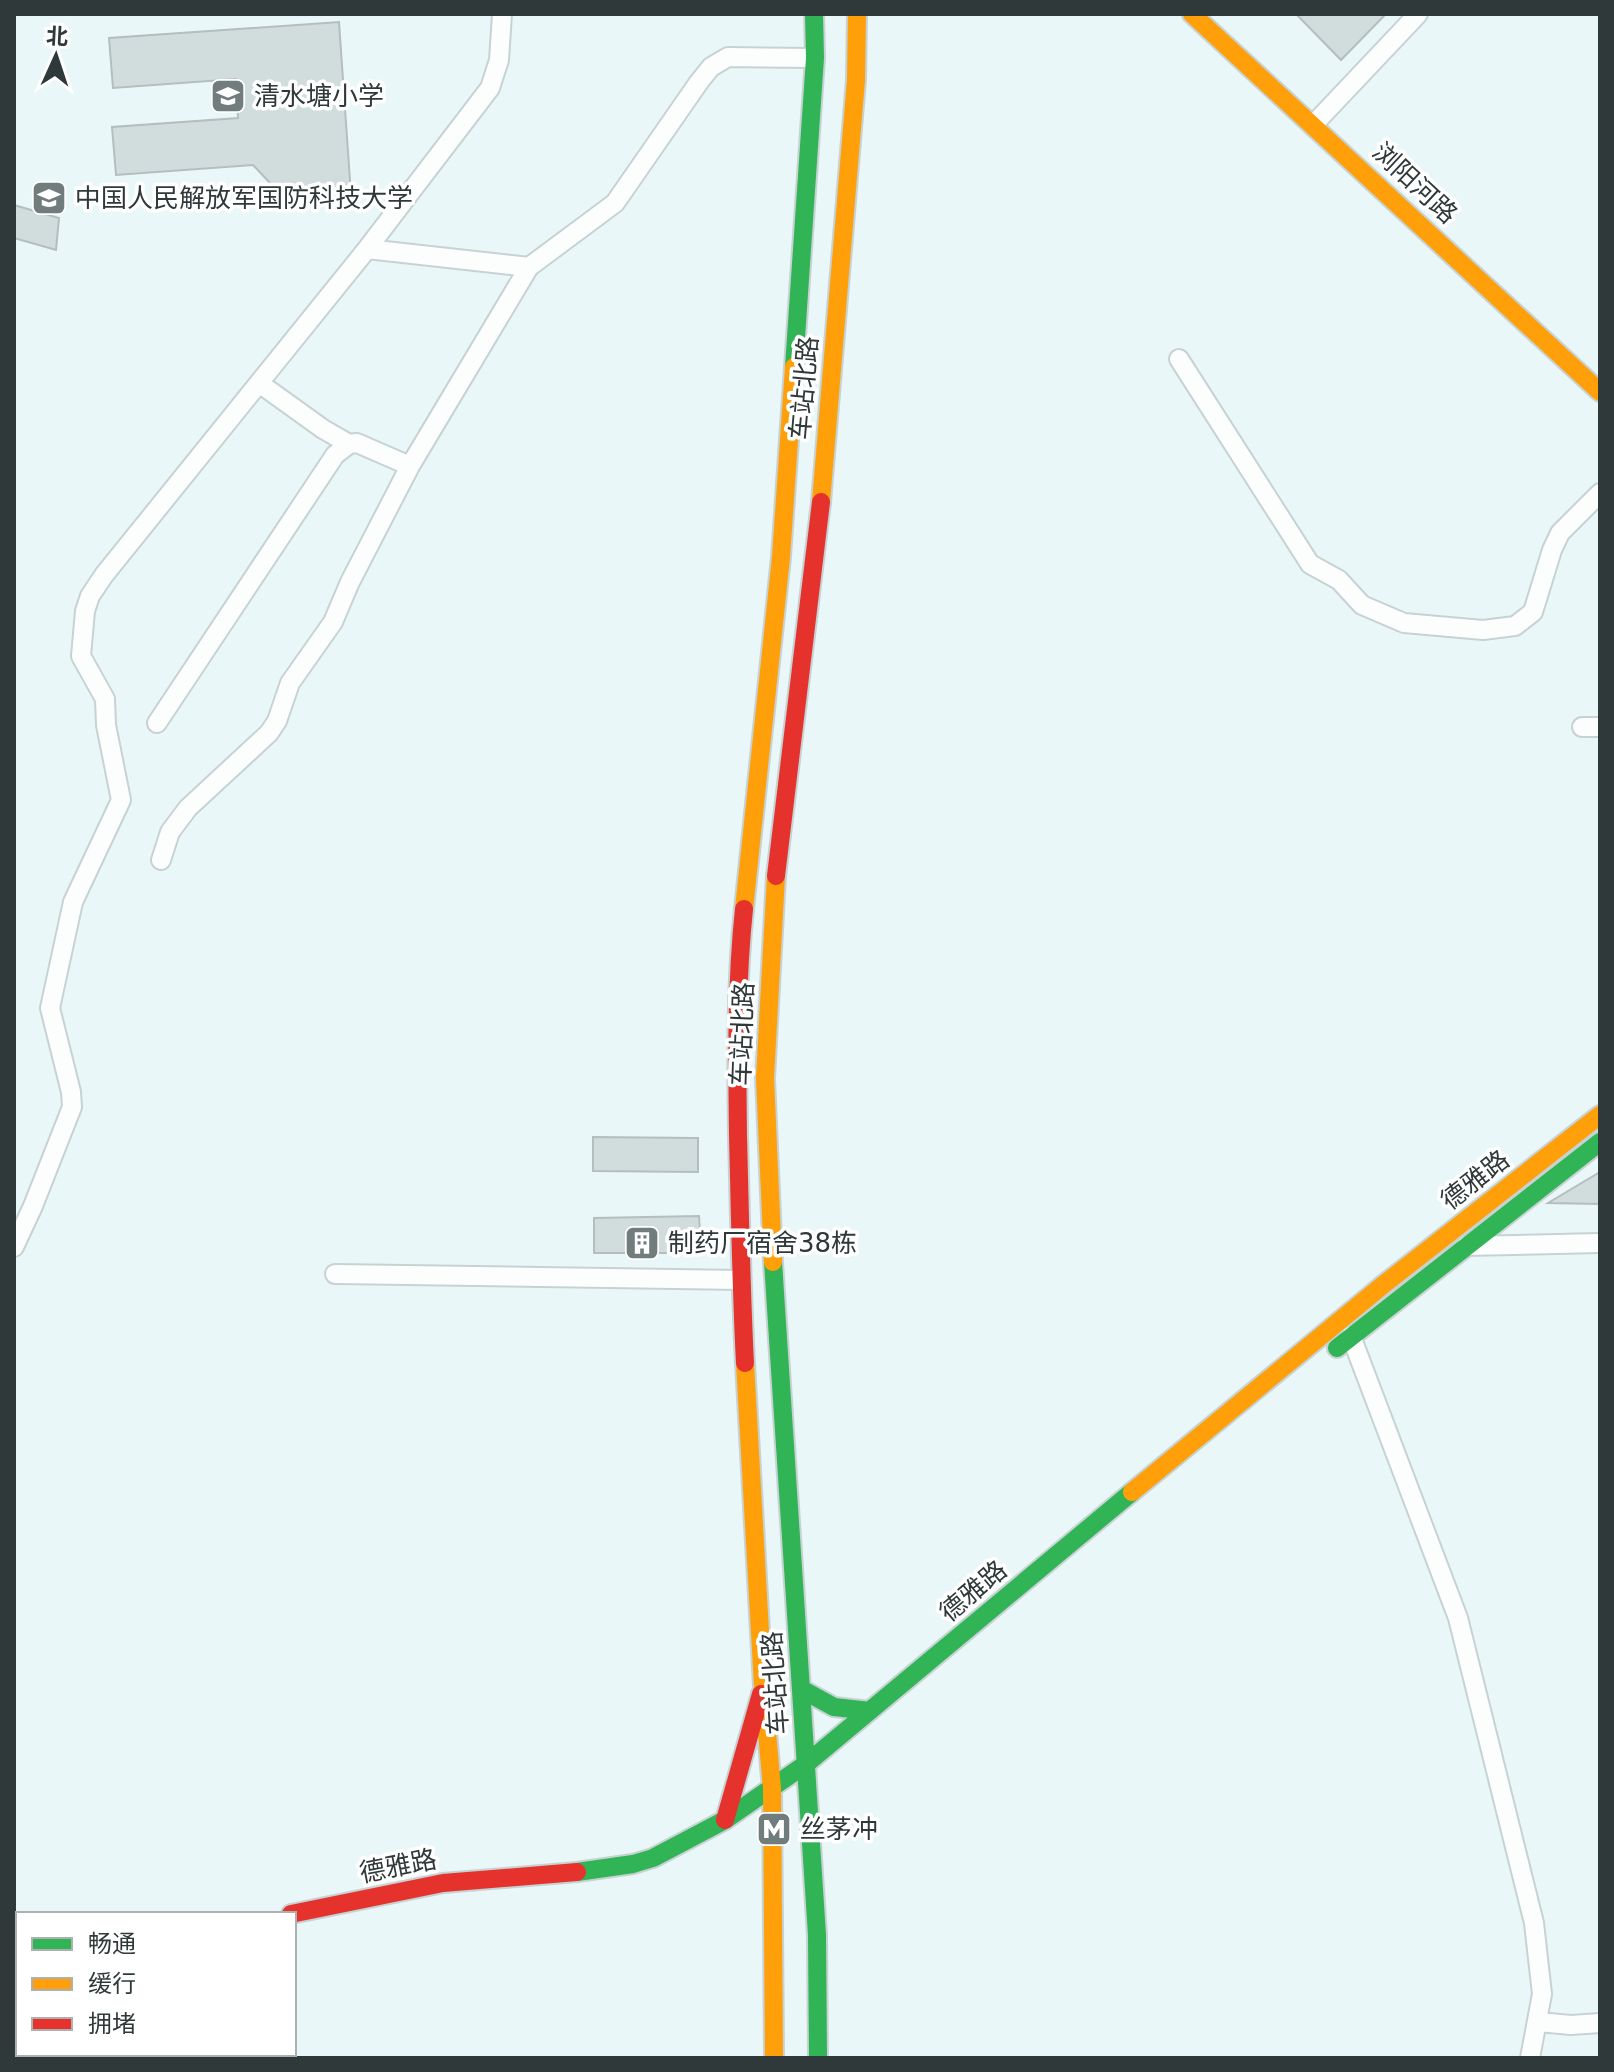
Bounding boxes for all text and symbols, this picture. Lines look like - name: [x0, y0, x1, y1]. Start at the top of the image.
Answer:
- north arrow: [16, 16, 96, 96]
- text: 北: [45, 23, 69, 50]
- school or university icon: 清水塘小学: [209, 77, 247, 115]
- place label: 清水塘小学: [254, 81, 384, 111]
- street label: 浏阳河路: [1367, 137, 1463, 229]
- school or university icon: 中国人民解放军国防科技大学: [30, 179, 68, 217]
- place label: 中国人民解放军国防科技大学: [75, 183, 413, 213]
- street label: 车站北路: [785, 335, 823, 441]
- street label: 车站北路: [725, 982, 759, 1086]
- street label: 德雅路: [1435, 1144, 1515, 1216]
- building icon: 制药厂宿舍38栋: [623, 1224, 661, 1262]
- place label: 制药厂宿舍38栋: [668, 1228, 857, 1258]
- street label: 德雅路: [933, 1554, 1013, 1628]
- street label: 车站北路: [756, 1630, 794, 1736]
- metro station icon: 丝茅冲: [755, 1810, 793, 1848]
- place label: 丝茅冲: [800, 1814, 878, 1844]
- street label: 德雅路: [357, 1844, 439, 1888]
- legend: [16, 1912, 296, 2056]
- text: 畅通: [88, 1930, 136, 1958]
- text: 缓行: [88, 1970, 136, 1998]
- text: 拥堵: [88, 2010, 136, 2038]

